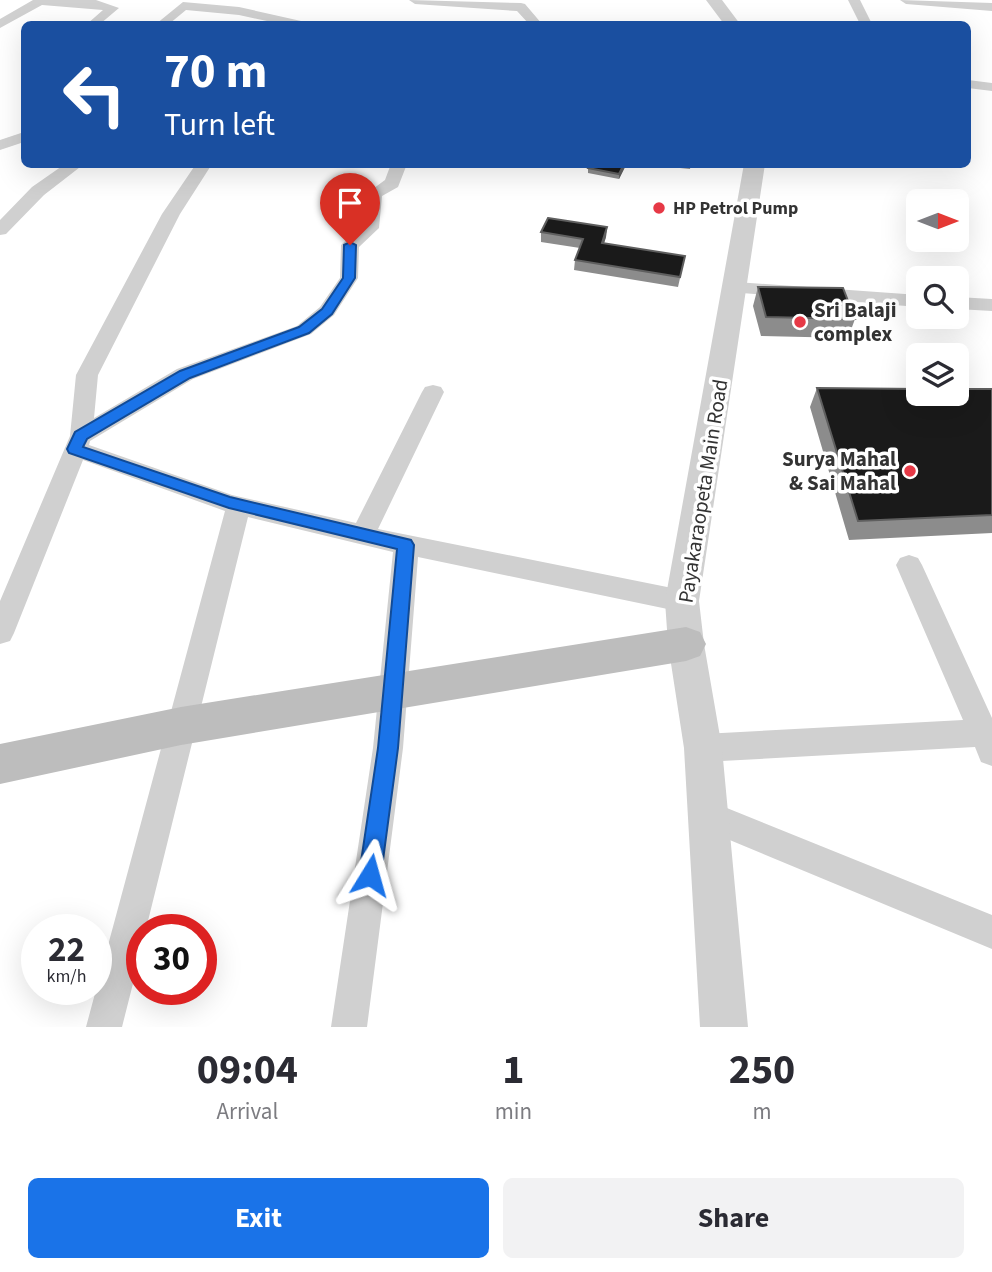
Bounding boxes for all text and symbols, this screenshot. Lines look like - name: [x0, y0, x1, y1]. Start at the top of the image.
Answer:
- text: 70 m: [164, 37, 268, 107]
- icon: left: [49, 49, 140, 140]
- text: Turn left: [164, 102, 275, 148]
- pin: [320, 173, 380, 245]
- icon: arrive: [331, 184, 369, 222]
- north arrow: [906, 189, 970, 252]
- map controls: [906, 189, 969, 406]
- place label: HP Petrol Pump: [673, 196, 798, 221]
- marker: HP Petrol Pump: [651, 200, 667, 216]
- button: search: [906, 266, 969, 329]
- place label: Sri Balaji complex: [814, 295, 897, 349]
- marker: Sri Balaji complex: [792, 314, 808, 330]
- button: layers: [906, 343, 969, 406]
- street label: Payakaraopeta Main Road: [670, 377, 736, 605]
- place label: Surya Mahal & Sai Mahal: [782, 444, 896, 498]
- marker: Surya Mahal & Sai Mahal: [902, 463, 918, 479]
- position arrow: [333, 838, 407, 912]
- speed limit sign: 30: [126, 914, 217, 1005]
- text: 22: [48, 925, 85, 975]
- text: km/h: [47, 964, 86, 989]
- text: 09:04: [197, 1040, 298, 1100]
- text: 1: [502, 1040, 524, 1100]
- text: 250: [729, 1040, 795, 1100]
- text: Arrival: [216, 1095, 278, 1128]
- text: min: [495, 1095, 532, 1128]
- text: m: [752, 1095, 772, 1128]
- button: Exit: [28, 1178, 489, 1258]
- button: Share: [503, 1178, 964, 1258]

